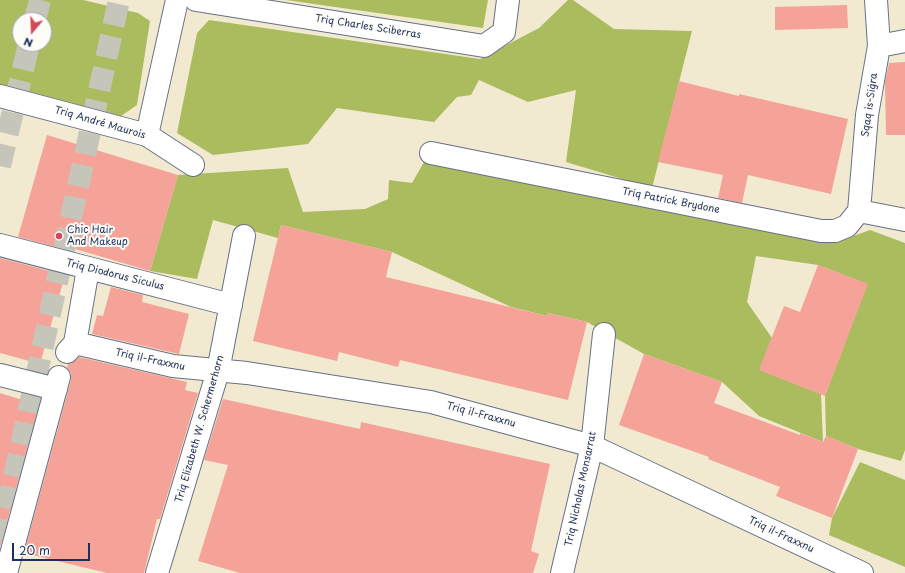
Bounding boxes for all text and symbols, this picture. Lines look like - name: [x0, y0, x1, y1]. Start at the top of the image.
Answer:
- north arrow: [12, 12, 52, 52]
- street label: Triq Charles Sciberras: [314, 13, 422, 41]
- text: N: [21, 33, 35, 52]
- street label: Sqaq is-Siġra: [860, 72, 880, 138]
- street label: Triq André Maurois: [53, 104, 147, 142]
- street label: Triq Patrick Brydone: [621, 186, 721, 216]
- place label: Chic Hair And Makeup: [67, 224, 128, 248]
- marker: Chic Hair And Makeup: [54, 231, 64, 241]
- street label: Triq Diodorus Siculus: [65, 257, 165, 293]
- street label: Triq il-Fraxxnu: [114, 347, 186, 373]
- street label: Triq Elizabeth W. Schermerhorn: [173, 354, 227, 504]
- street label: Triq il-Fraxxnu: [445, 400, 517, 430]
- street label: Triq Nicholas Monsarrat: [563, 430, 599, 548]
- street label: Triq il-Fraxxnu: [746, 515, 816, 555]
- scale bar: [14, 535, 92, 561]
- text: 20 m: [19, 541, 50, 559]

